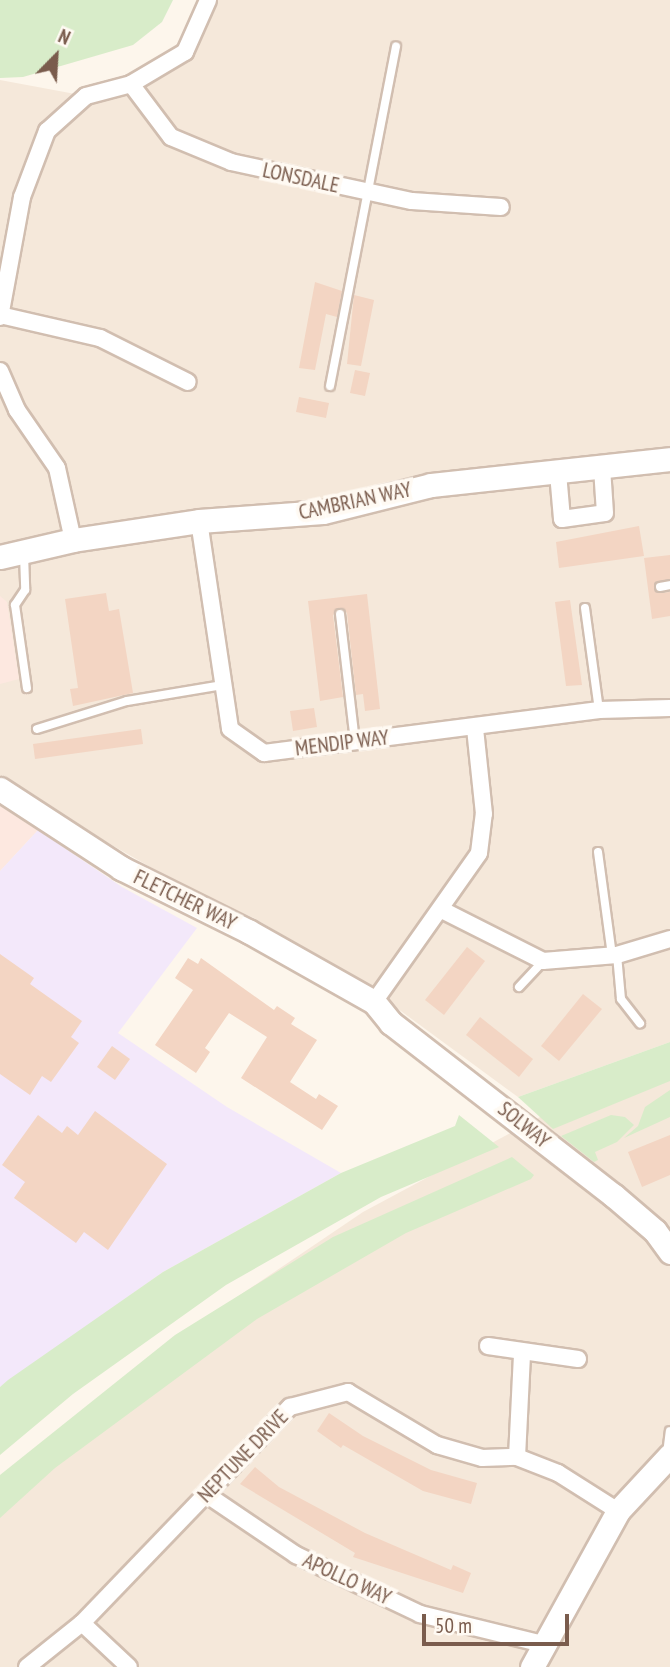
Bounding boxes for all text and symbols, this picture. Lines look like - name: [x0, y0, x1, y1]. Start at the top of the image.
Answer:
- north arrow: [21, 21, 91, 91]
- text: N: [55, 24, 74, 50]
- street label: LONSDALE: [260, 158, 342, 198]
- street label: CAMBRIAN WAY: [296, 477, 414, 525]
- street label: MENDIP WAY: [293, 725, 391, 761]
- street label: FLETCHER WAY: [129, 864, 241, 936]
- street label: SOLWAY: [493, 1096, 555, 1154]
- street label: NEPTUNE DRIVE: [192, 1404, 294, 1508]
- street label: APOLLO WAY: [299, 1548, 395, 1610]
- scale bar: [425, 1600, 572, 1644]
- text: 50 m: [435, 1612, 472, 1639]

